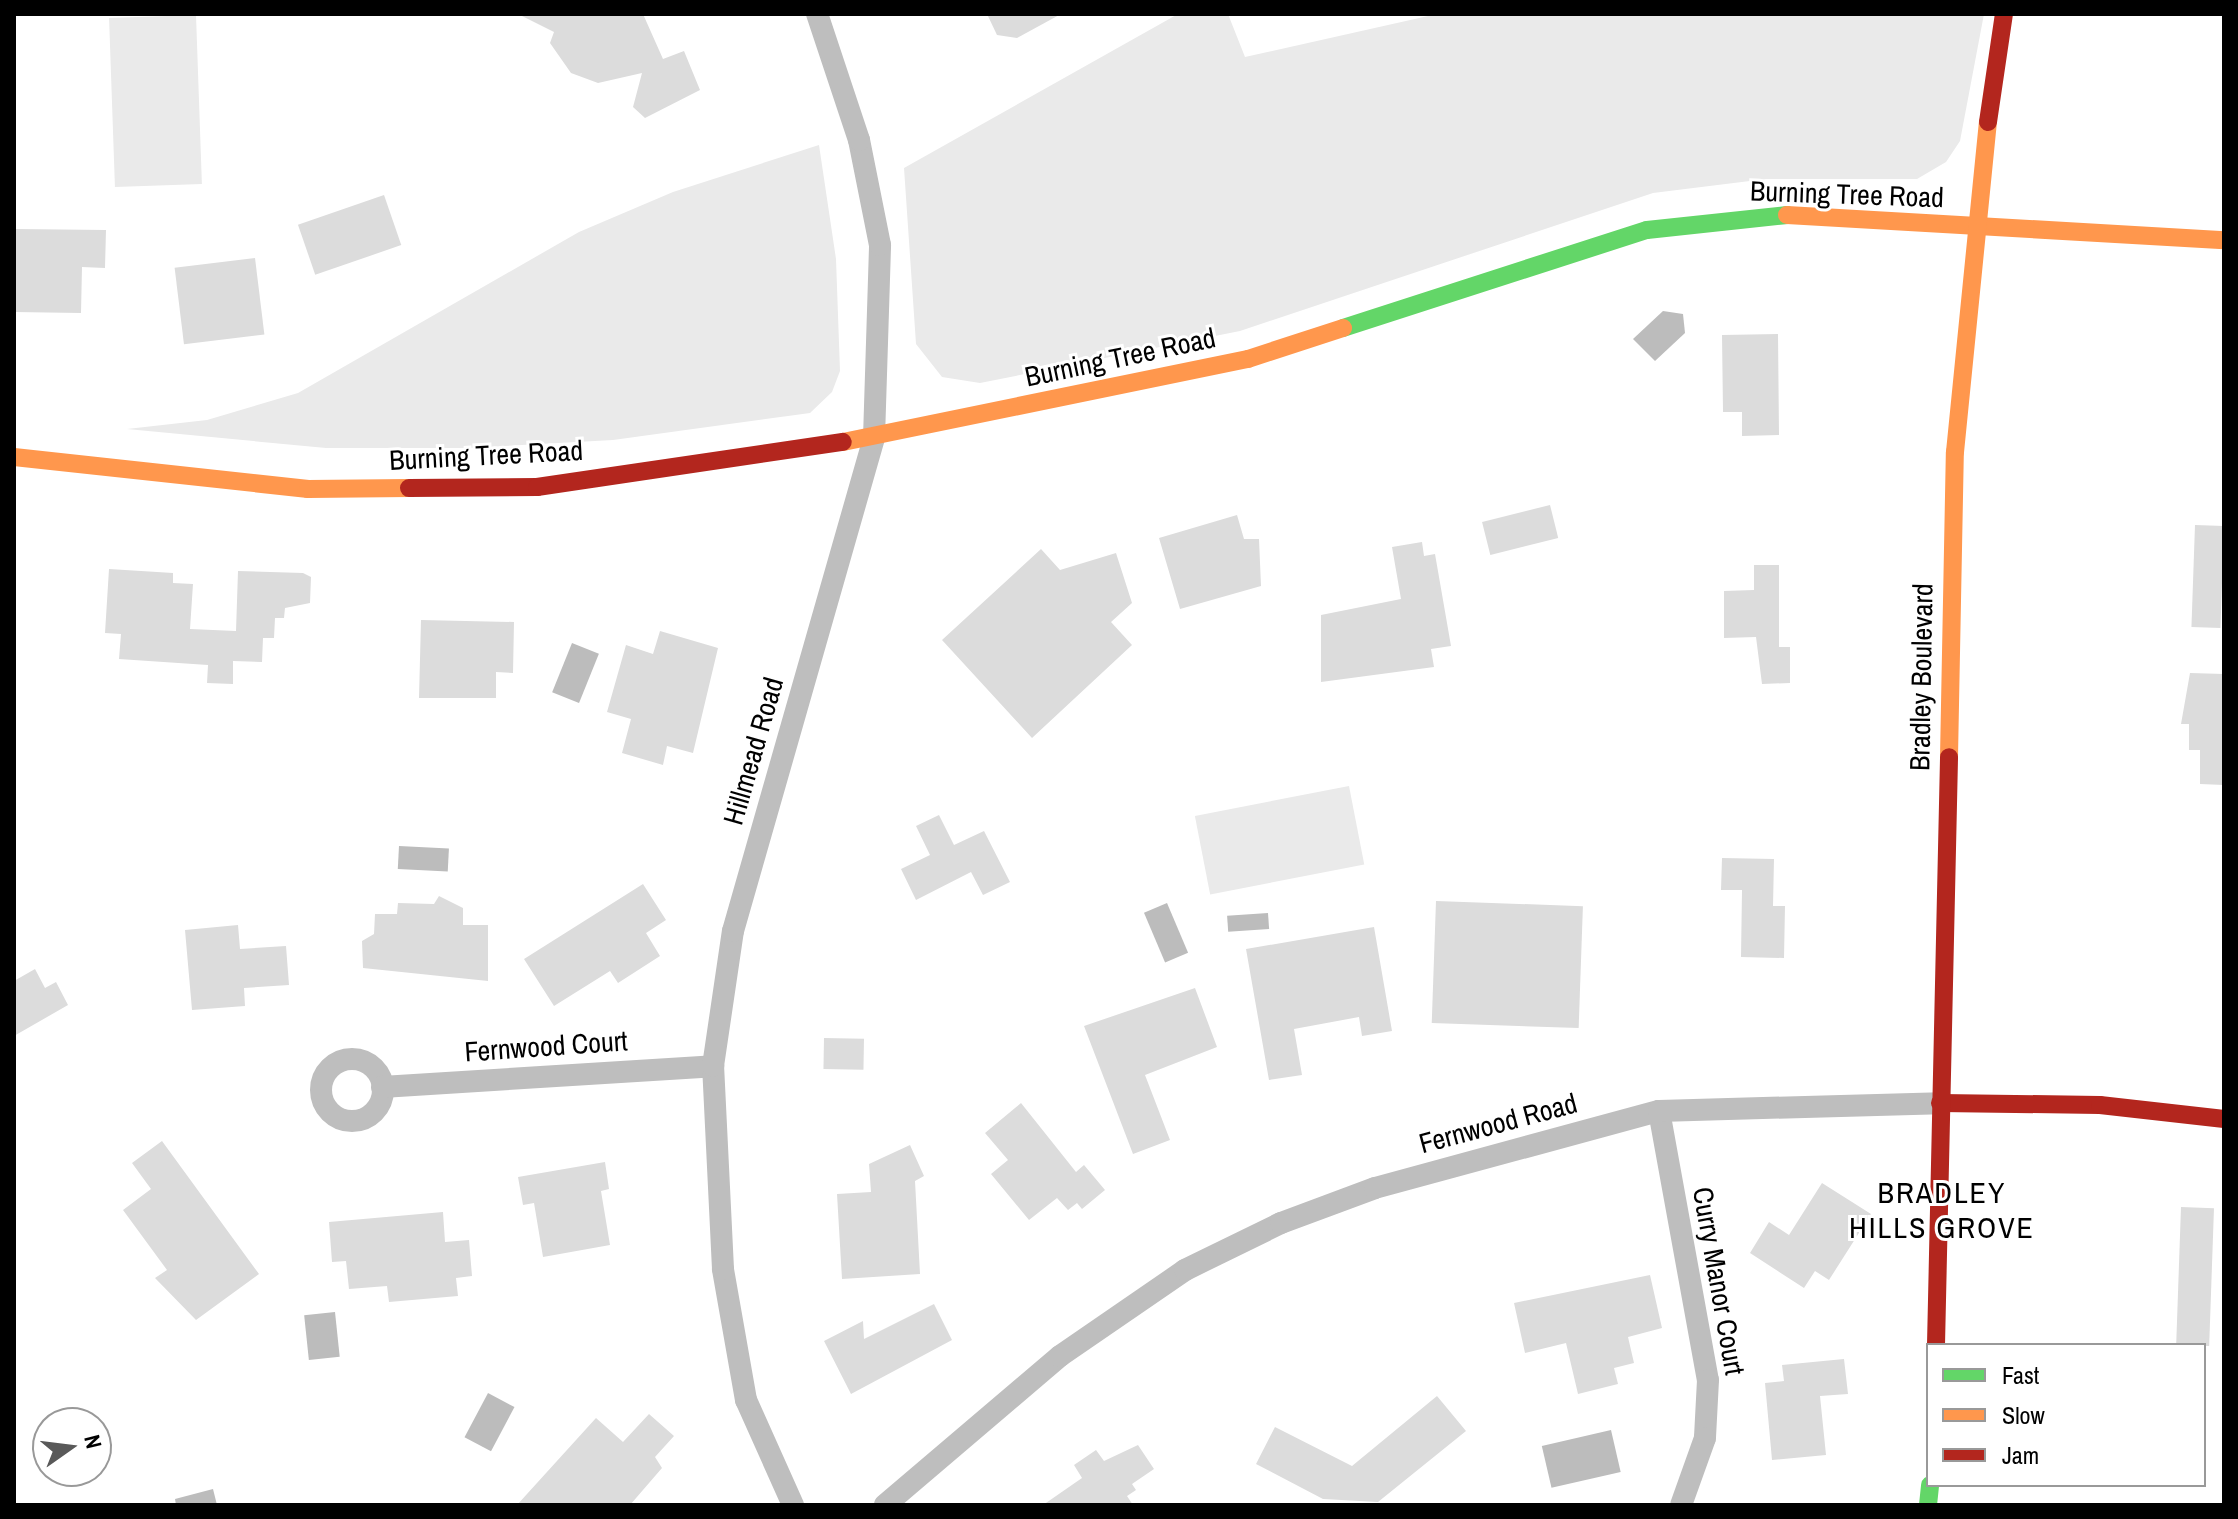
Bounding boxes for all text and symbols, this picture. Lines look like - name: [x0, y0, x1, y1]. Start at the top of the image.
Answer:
- street label: Burning Tree Road: [1749, 174, 1945, 214]
- street label: Burning Tree Road: [1021, 320, 1219, 394]
- street label: Burning Tree Road: [388, 433, 584, 477]
- street label: Bradley Boulevard: [1903, 583, 1939, 771]
- street label: Hillmead Road: [716, 673, 790, 829]
- street label: Fernwood Court: [463, 1024, 629, 1068]
- street label: Fernwood Road: [1415, 1086, 1581, 1160]
- district label: BRADLEY HILLS GROVE: [1849, 1174, 2035, 1244]
- street label: Curry Manor Court: [1686, 1184, 1752, 1378]
- legend: [1926, 1343, 2206, 1487]
- text: Fast: [2002, 1359, 2039, 1391]
- text: Slow: [2002, 1399, 2045, 1431]
- north arrow: [32, 1407, 112, 1487]
- text: N: [77, 1432, 109, 1452]
- text: Jam: [2002, 1439, 2039, 1471]

